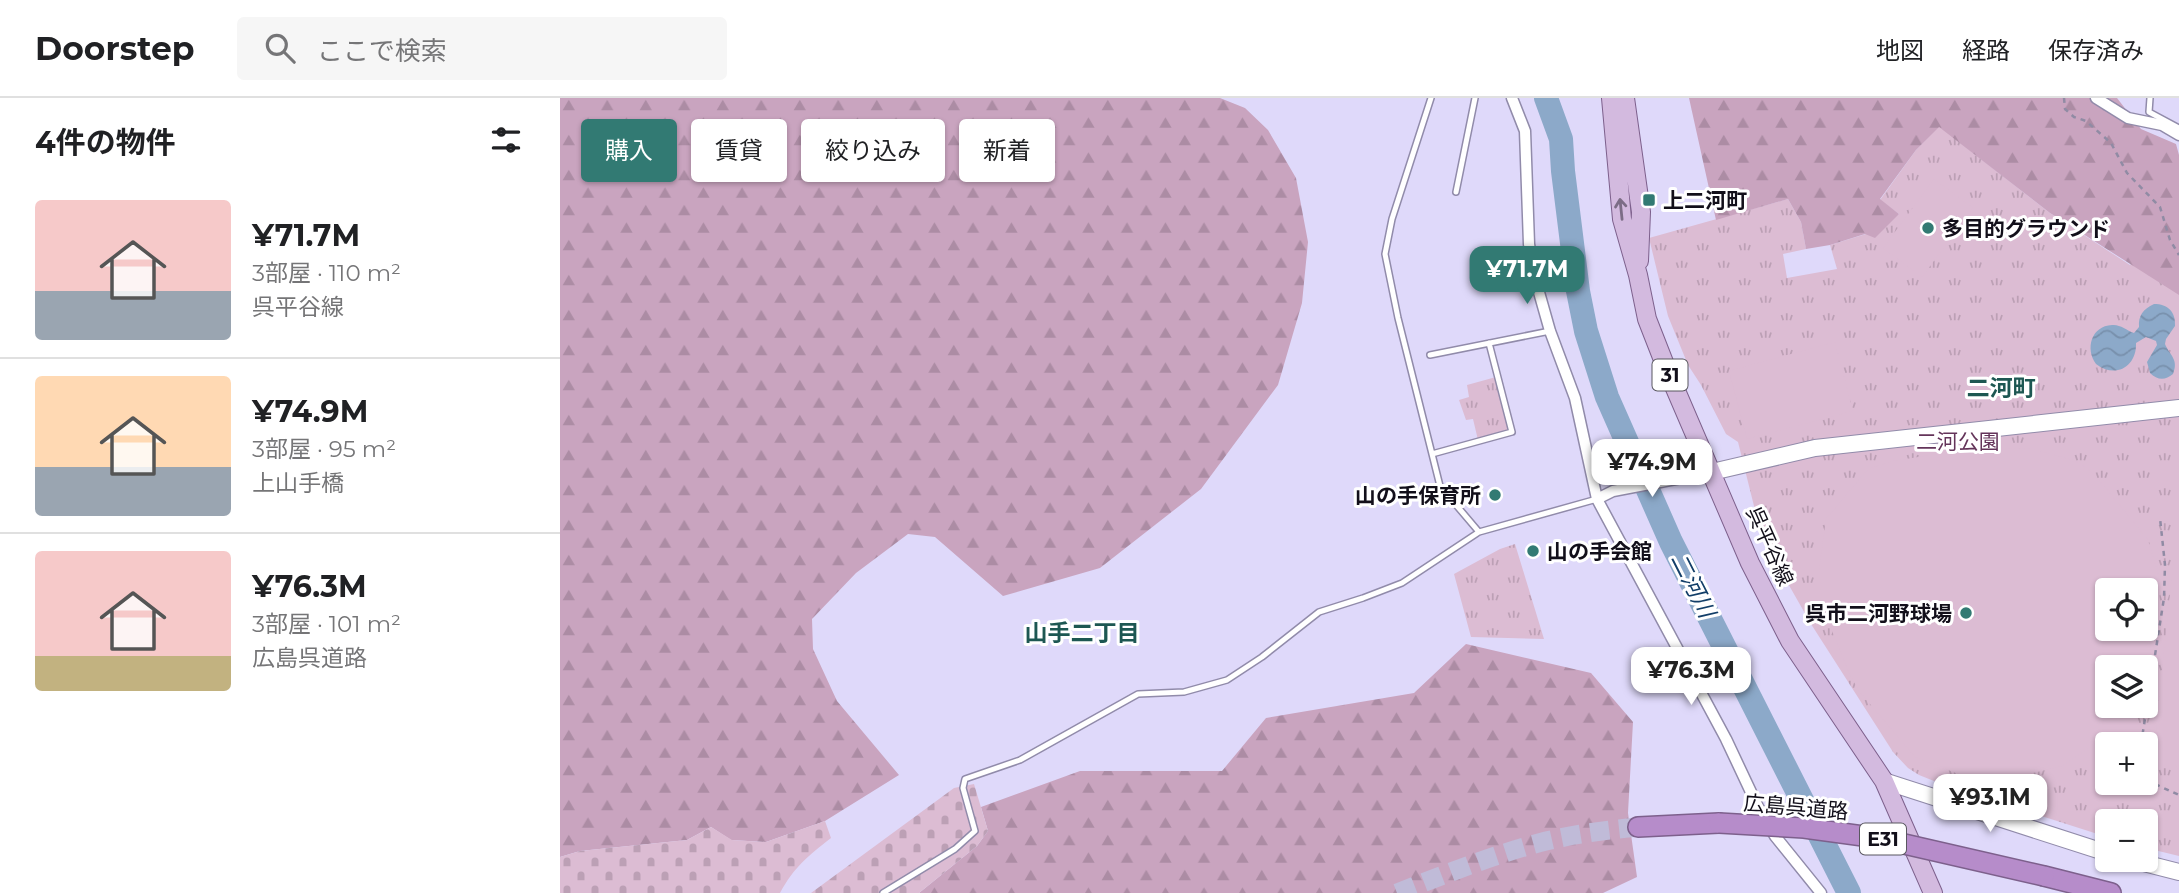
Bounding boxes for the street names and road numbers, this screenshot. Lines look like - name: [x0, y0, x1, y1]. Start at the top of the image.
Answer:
- road number: 31: [1652, 360, 1688, 390]
- street label: 呉平谷線: [1741, 503, 1799, 589]
- street label: 広島呉道路: [1743, 790, 1849, 824]
- road number: E31: [1860, 824, 1906, 854]

